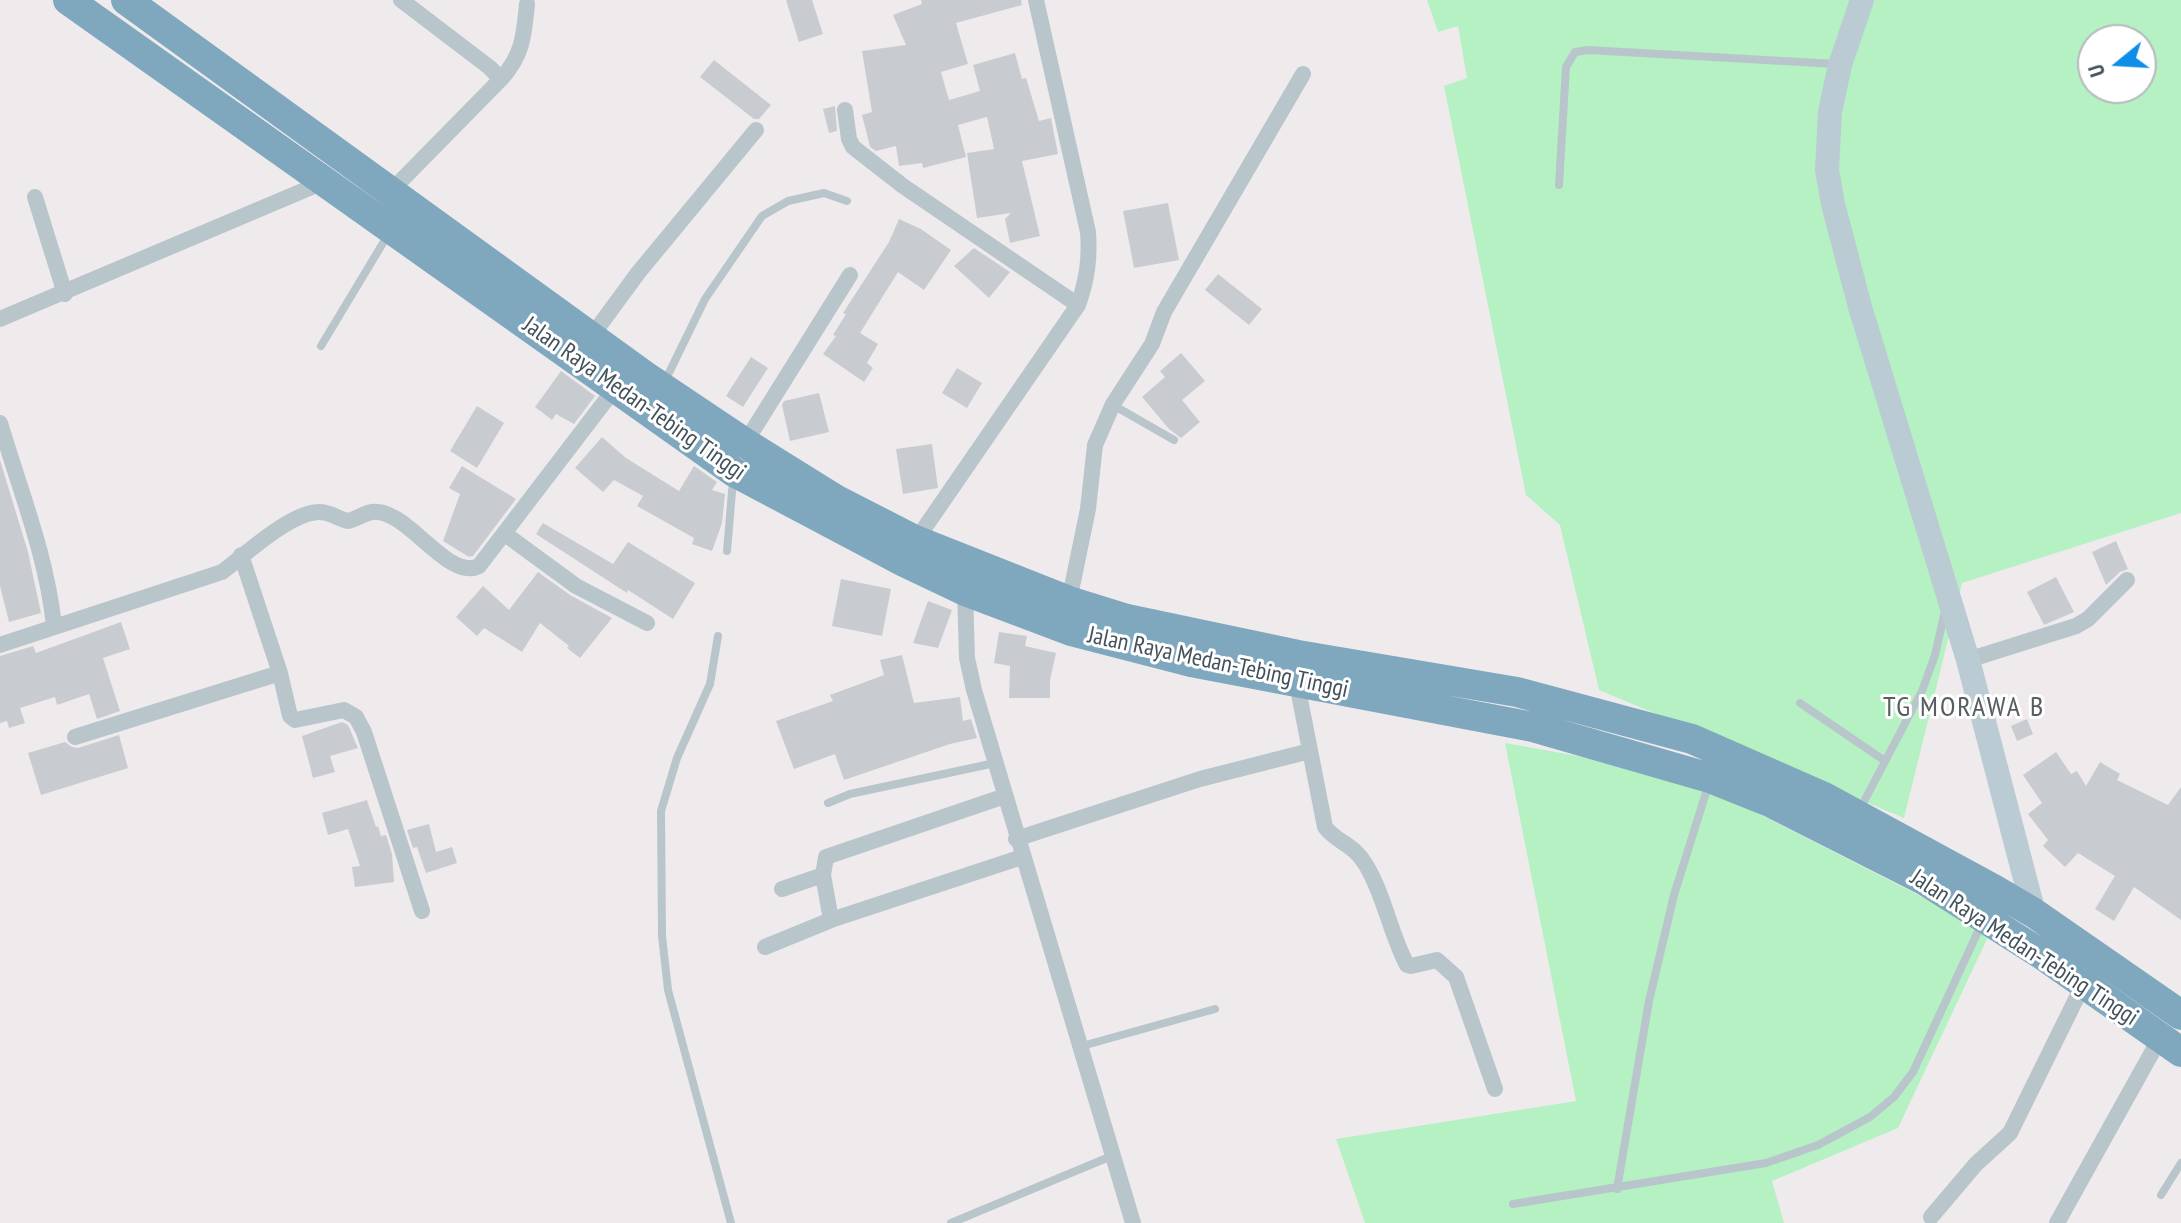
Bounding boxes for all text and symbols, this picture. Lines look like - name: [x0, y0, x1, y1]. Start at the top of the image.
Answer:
- north arrow: [2077, 24, 2157, 104]
- text: U: [2081, 61, 2111, 81]
- street label: Jalan Raya Medan-Tebing Tinggi: [517, 311, 751, 487]
- street label: Jalan Raya Medan-Tebing Tinggi: [1085, 621, 1351, 705]
- district label: TG MORAWA B: [1883, 691, 2045, 725]
- street label: Jalan Raya Medan-Tebing Tinggi: [1905, 864, 2143, 1032]

